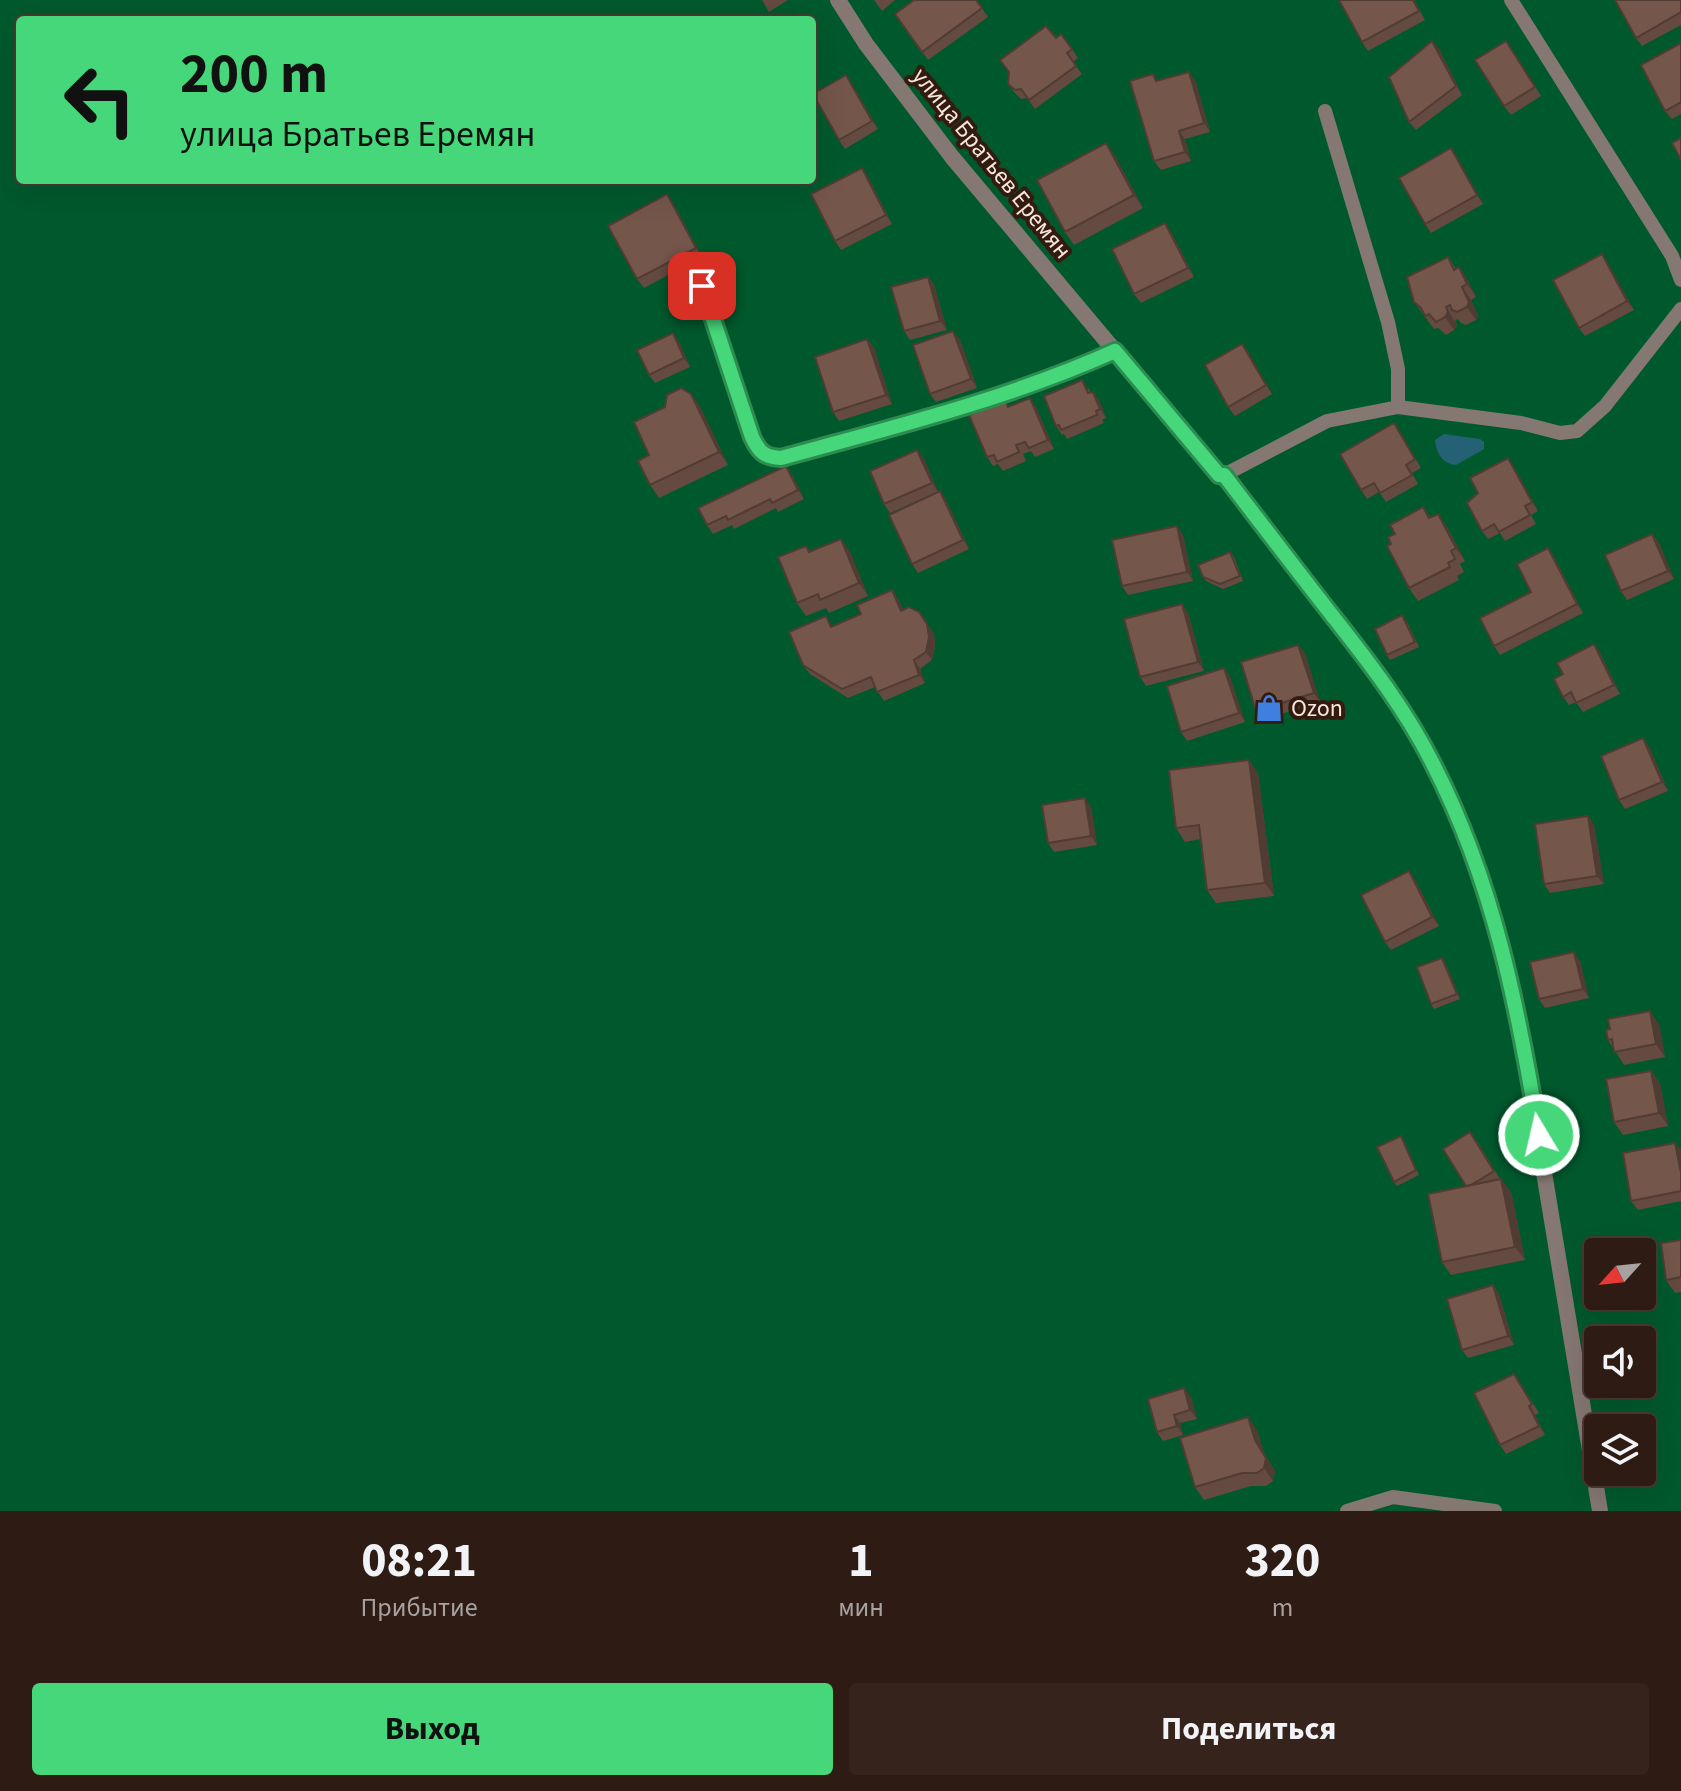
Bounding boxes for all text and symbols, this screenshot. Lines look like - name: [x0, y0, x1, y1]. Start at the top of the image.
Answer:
- text: 200 m: [180, 35, 328, 114]
- icon: left: [48, 48, 152, 152]
- street label: улица Братьев Еремян: [903, 60, 1080, 266]
- text: улица Братьев Еремян: [180, 109, 536, 160]
- pin: [668, 252, 736, 320]
- icon: arrive: [680, 264, 724, 308]
- place label: Ozon: [1291, 691, 1343, 726]
- shop icon: Ozon: [1254, 693, 1284, 723]
- position arrow: [1497, 1093, 1581, 1177]
- north arrow: [1584, 1238, 1656, 1310]
- map controls: [1584, 1238, 1656, 1486]
- button: sound: [1584, 1326, 1656, 1398]
- button: layers: [1584, 1414, 1656, 1486]
- text: 08:21: [361, 1527, 477, 1595]
- text: 1: [848, 1527, 874, 1595]
- text: 320: [1244, 1527, 1320, 1595]
- text: Прибытие: [361, 1589, 478, 1626]
- text: мин: [838, 1589, 884, 1626]
- text: m: [1272, 1589, 1293, 1626]
- button: Выход: [32, 1683, 833, 1775]
- button: Поделиться: [849, 1683, 1649, 1775]

